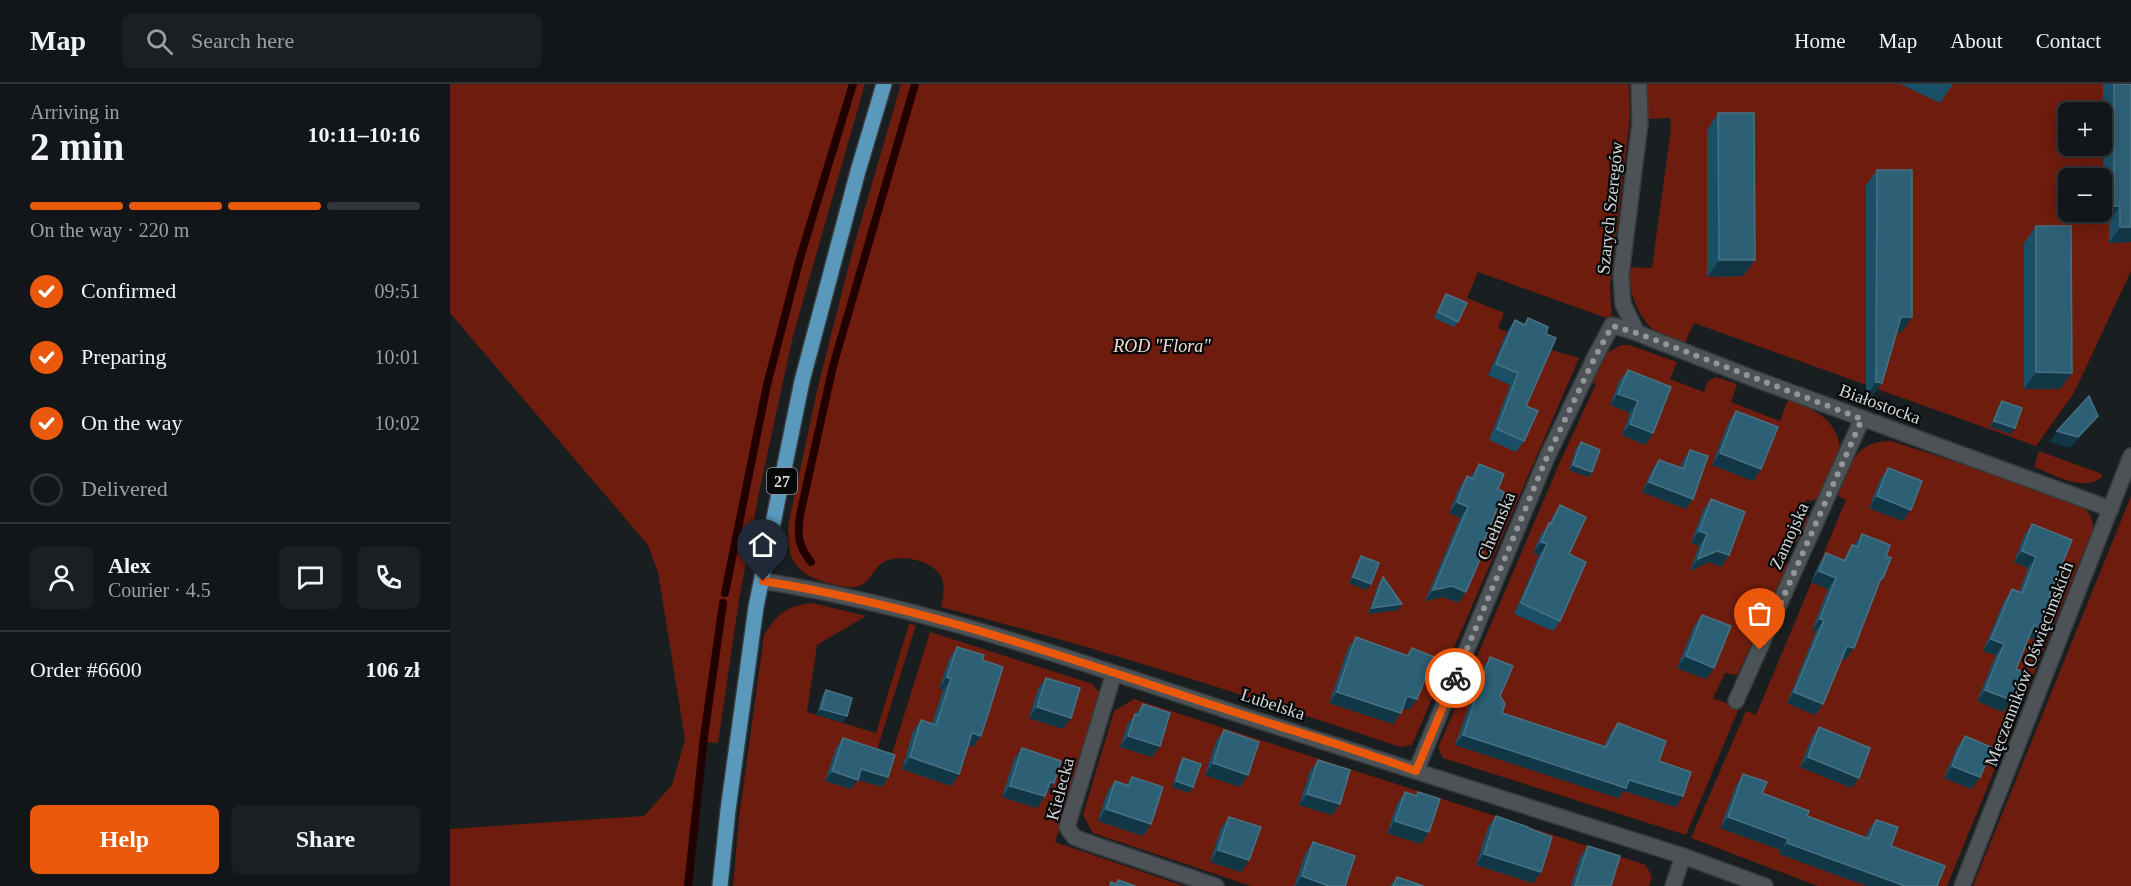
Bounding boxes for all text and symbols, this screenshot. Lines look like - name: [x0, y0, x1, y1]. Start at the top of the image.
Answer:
- search box: [122, 14, 542, 68]
- text: Map: [30, 25, 86, 56]
- icon: search: [143, 25, 176, 58]
- text: Search here: [191, 28, 294, 53]
- text: Home: [1794, 29, 1846, 53]
- text: Map: [1879, 29, 1917, 53]
- text: About: [1950, 29, 2003, 53]
- text: Contact: [2036, 29, 2101, 53]
- text: Arriving in: [30, 101, 119, 123]
- map controls: [2058, 102, 2112, 222]
- button: +: [2058, 102, 2112, 156]
- text: 10:11–10:16: [308, 122, 420, 147]
- text: 2 min: [30, 125, 124, 168]
- street label: Szarych Szeregów: [1593, 141, 1627, 275]
- button: −: [2058, 168, 2112, 222]
- text: On the way · 220 m: [30, 219, 189, 241]
- icon: check: [30, 275, 63, 308]
- text: Confirmed: [81, 278, 176, 303]
- text: 09:51: [374, 280, 420, 302]
- park label: ROD "Flora": [1112, 336, 1211, 356]
- icon: check: [30, 341, 63, 374]
- text: Preparing: [81, 344, 167, 369]
- text: 10:01: [374, 346, 420, 368]
- street label: Białostocka: [1837, 380, 1923, 428]
- icon: check: [30, 407, 63, 440]
- text: On the way: [81, 410, 182, 435]
- text: 10:02: [374, 412, 420, 434]
- road number: 27: [767, 468, 797, 494]
- text: Delivered: [81, 476, 168, 501]
- street label: Chełmska: [1473, 489, 1519, 563]
- street label: Zamojska: [1765, 500, 1813, 572]
- pin: [737, 519, 788, 581]
- icon: home: [746, 528, 779, 561]
- button: person: [30, 546, 93, 609]
- button: chat: [279, 546, 342, 609]
- button: phone: [357, 546, 420, 609]
- text: Alex: [108, 553, 151, 578]
- street label: Męczenników Oświęcimskich: [1981, 559, 2077, 769]
- text: Courier · 4.5: [108, 579, 211, 601]
- pin: [1734, 588, 1785, 650]
- icon: bag: [1743, 597, 1776, 630]
- courier: [1425, 648, 1485, 708]
- text: Order #6600: [30, 657, 142, 682]
- text: 106 zł: [366, 657, 420, 682]
- icon: bike: [1439, 662, 1472, 695]
- street label: Lubelska: [1239, 684, 1307, 724]
- street label: Kielecka: [1042, 756, 1078, 822]
- button: Help: [30, 805, 219, 874]
- button: Share: [231, 805, 420, 874]

